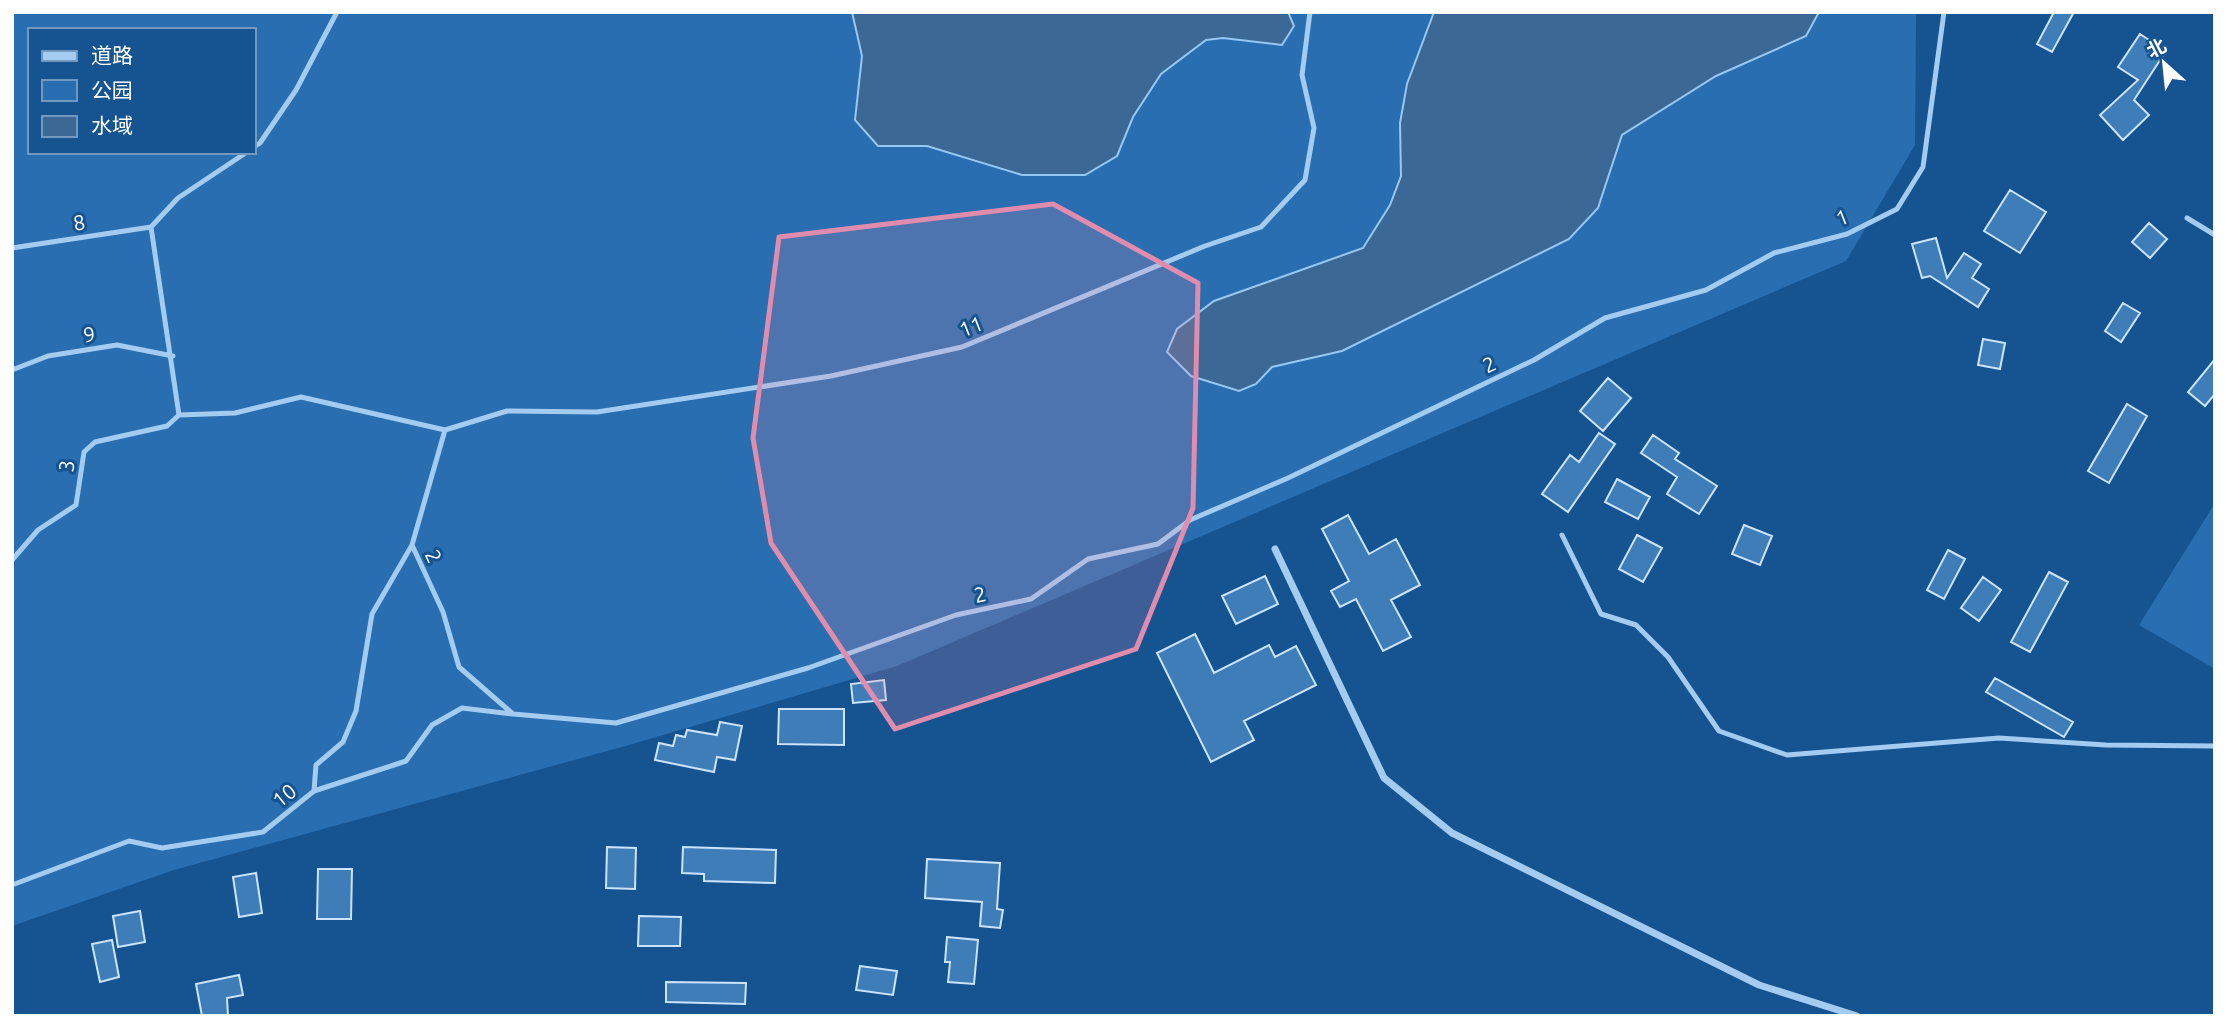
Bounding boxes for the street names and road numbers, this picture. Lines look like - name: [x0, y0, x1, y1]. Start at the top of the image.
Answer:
- street label: 1: [1832, 204, 1852, 230]
- street label: 8: [71, 209, 87, 235]
- street label: 11: [956, 311, 986, 341]
- street label: 9: [81, 321, 97, 347]
- street label: 2: [1479, 351, 1499, 377]
- street label: 3: [53, 458, 79, 474]
- street label: 2: [421, 546, 447, 566]
- street label: 2: [972, 581, 988, 607]
- street label: 10: [267, 778, 301, 812]

